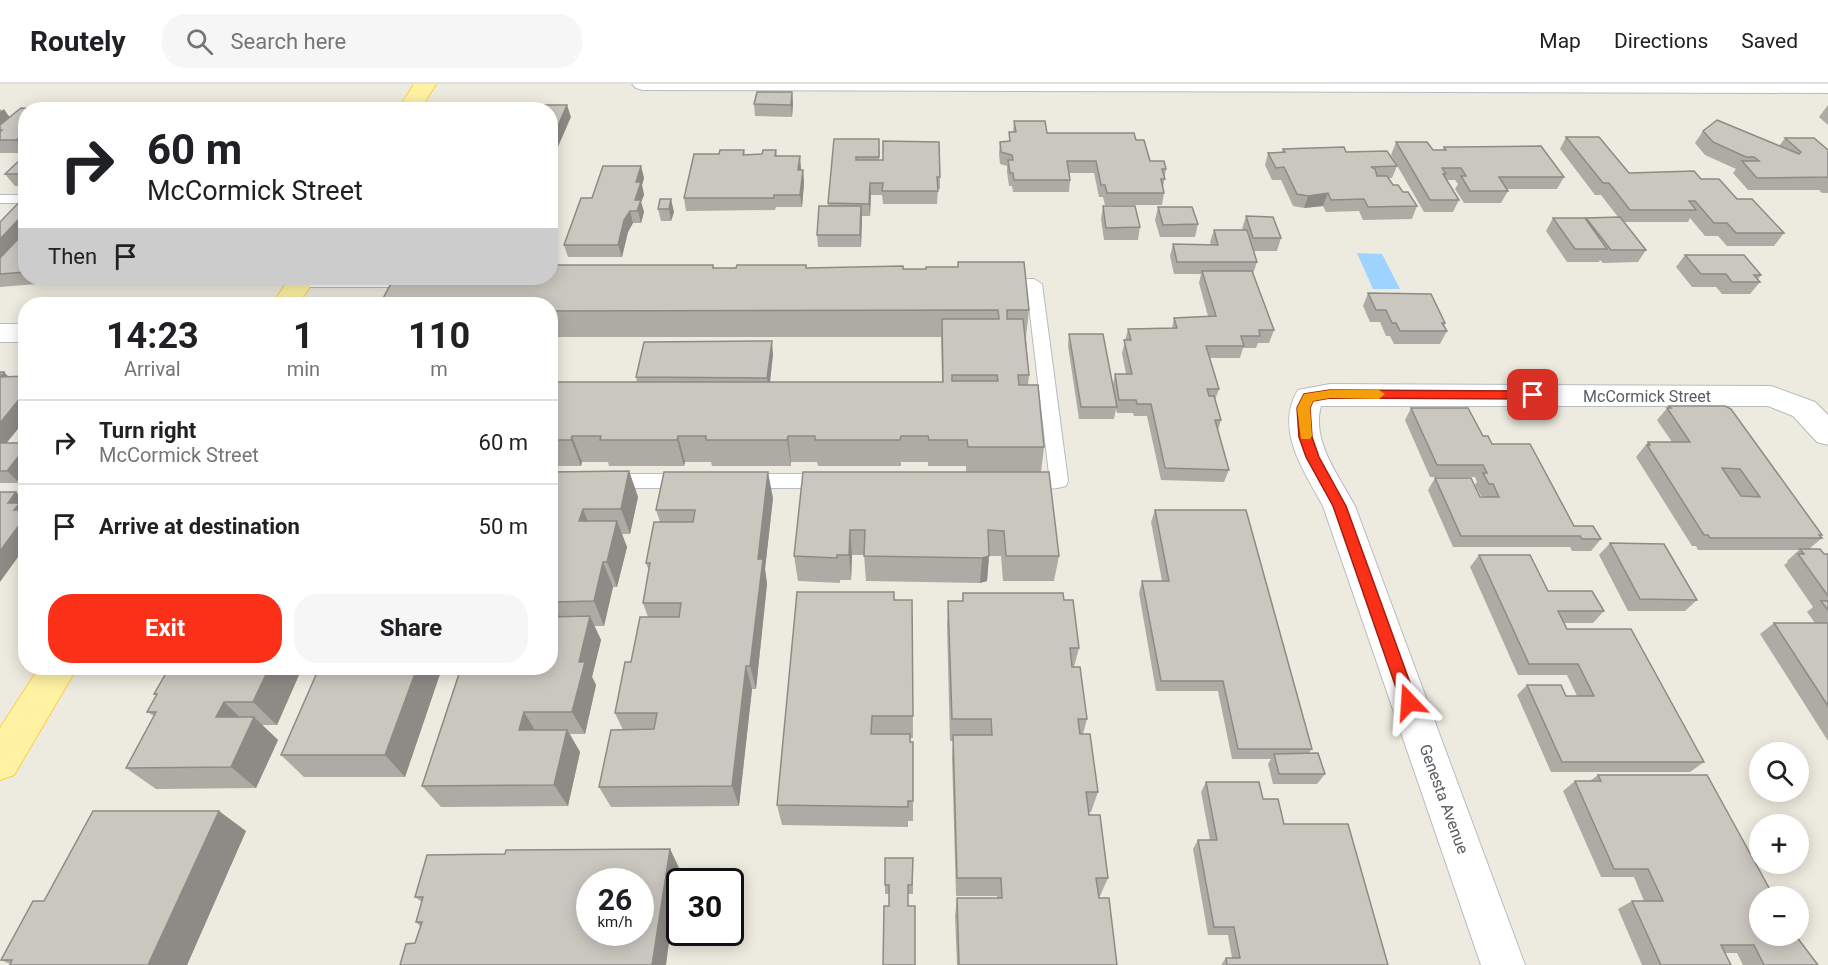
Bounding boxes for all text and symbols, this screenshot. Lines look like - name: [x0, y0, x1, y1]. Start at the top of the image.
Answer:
- search box: [162, 14, 582, 68]
- text: Routely: [30, 25, 126, 58]
- icon: search: [183, 25, 216, 58]
- text: Search here: [231, 29, 346, 54]
- text: Map: [1539, 29, 1581, 53]
- text: Directions: [1614, 29, 1708, 53]
- text: Saved: [1741, 29, 1798, 53]
- text: 60 m: [147, 125, 242, 174]
- icon: right: [48, 126, 126, 204]
- text: McCormick Street: [147, 175, 363, 207]
- icon: arrive: [109, 240, 142, 273]
- text: Then: [48, 244, 97, 269]
- text: 14:23: [106, 315, 199, 357]
- text: 1: [293, 315, 314, 357]
- text: 110: [408, 315, 470, 357]
- text: Arrival: [124, 357, 181, 381]
- text: min: [287, 357, 320, 381]
- text: m: [430, 357, 448, 381]
- pin: [1507, 369, 1558, 420]
- icon: arrive: [1516, 378, 1549, 411]
- street label: McCormick Street: [1583, 387, 1711, 406]
- text: Turn right: [99, 418, 196, 443]
- icon: right: [48, 426, 81, 459]
- text: 60 m: [479, 430, 528, 455]
- text: McCormick Street: [99, 443, 259, 467]
- icon: arrive: [48, 510, 81, 543]
- text: Arrive at destination: [99, 514, 300, 539]
- text: 50 m: [479, 514, 528, 539]
- button: Exit: [48, 594, 282, 663]
- button: Share: [294, 594, 528, 663]
- position arrow: [1377, 670, 1441, 734]
- street label: Genesta Avenue: [1415, 742, 1473, 856]
- map controls: [1749, 742, 1809, 946]
- button: search: [1749, 742, 1809, 802]
- button: +: [1749, 814, 1809, 874]
- speed limit sign: 30: [666, 868, 744, 946]
- text: 26: [598, 882, 632, 917]
- button: −: [1749, 886, 1809, 946]
- text: km/h: [597, 913, 633, 931]

